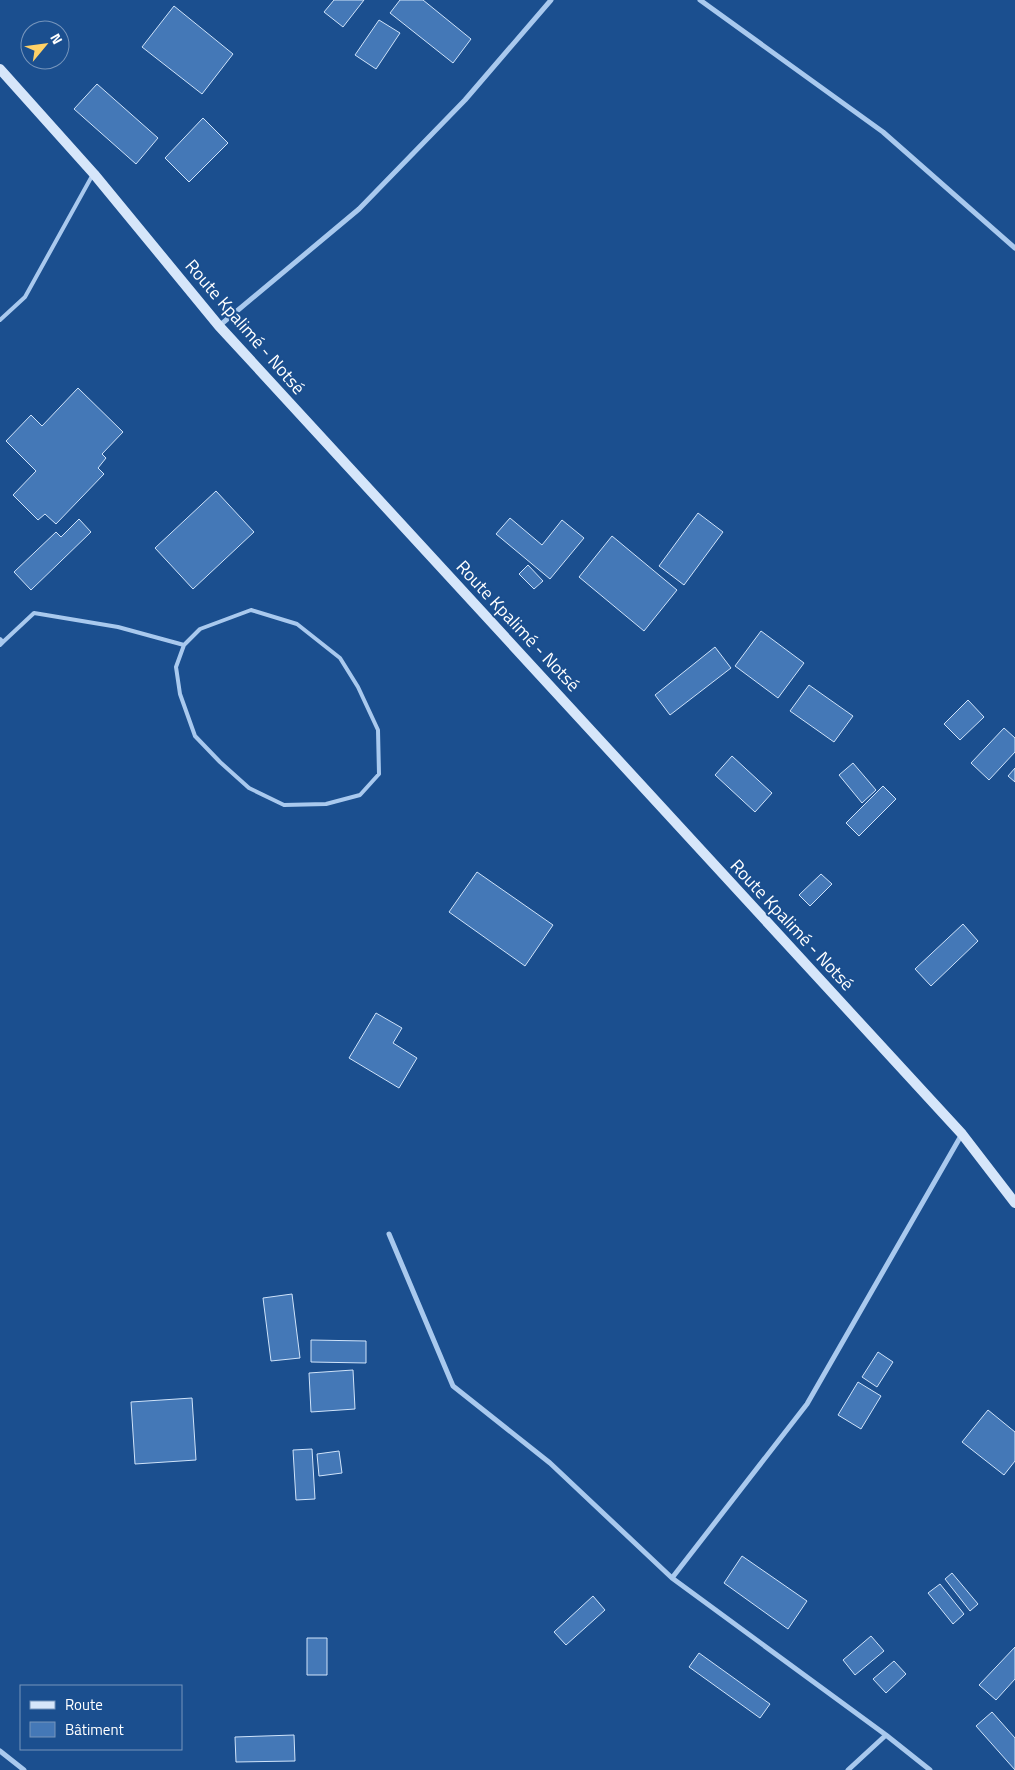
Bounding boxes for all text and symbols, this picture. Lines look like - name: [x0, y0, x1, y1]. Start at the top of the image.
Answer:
- north arrow: [20, 20, 70, 70]
- text: N: [45, 29, 68, 48]
- street label: Route Kpalimé - Notsé: [179, 253, 312, 400]
- street label: Route Kpalimé - Notsé: [450, 554, 587, 698]
- street label: Route Kpalimé - Notsé: [724, 853, 861, 997]
- legend: [20, 1685, 182, 1750]
- text: Route: [65, 1693, 103, 1716]
- text: Bâtiment: [65, 1718, 124, 1741]

